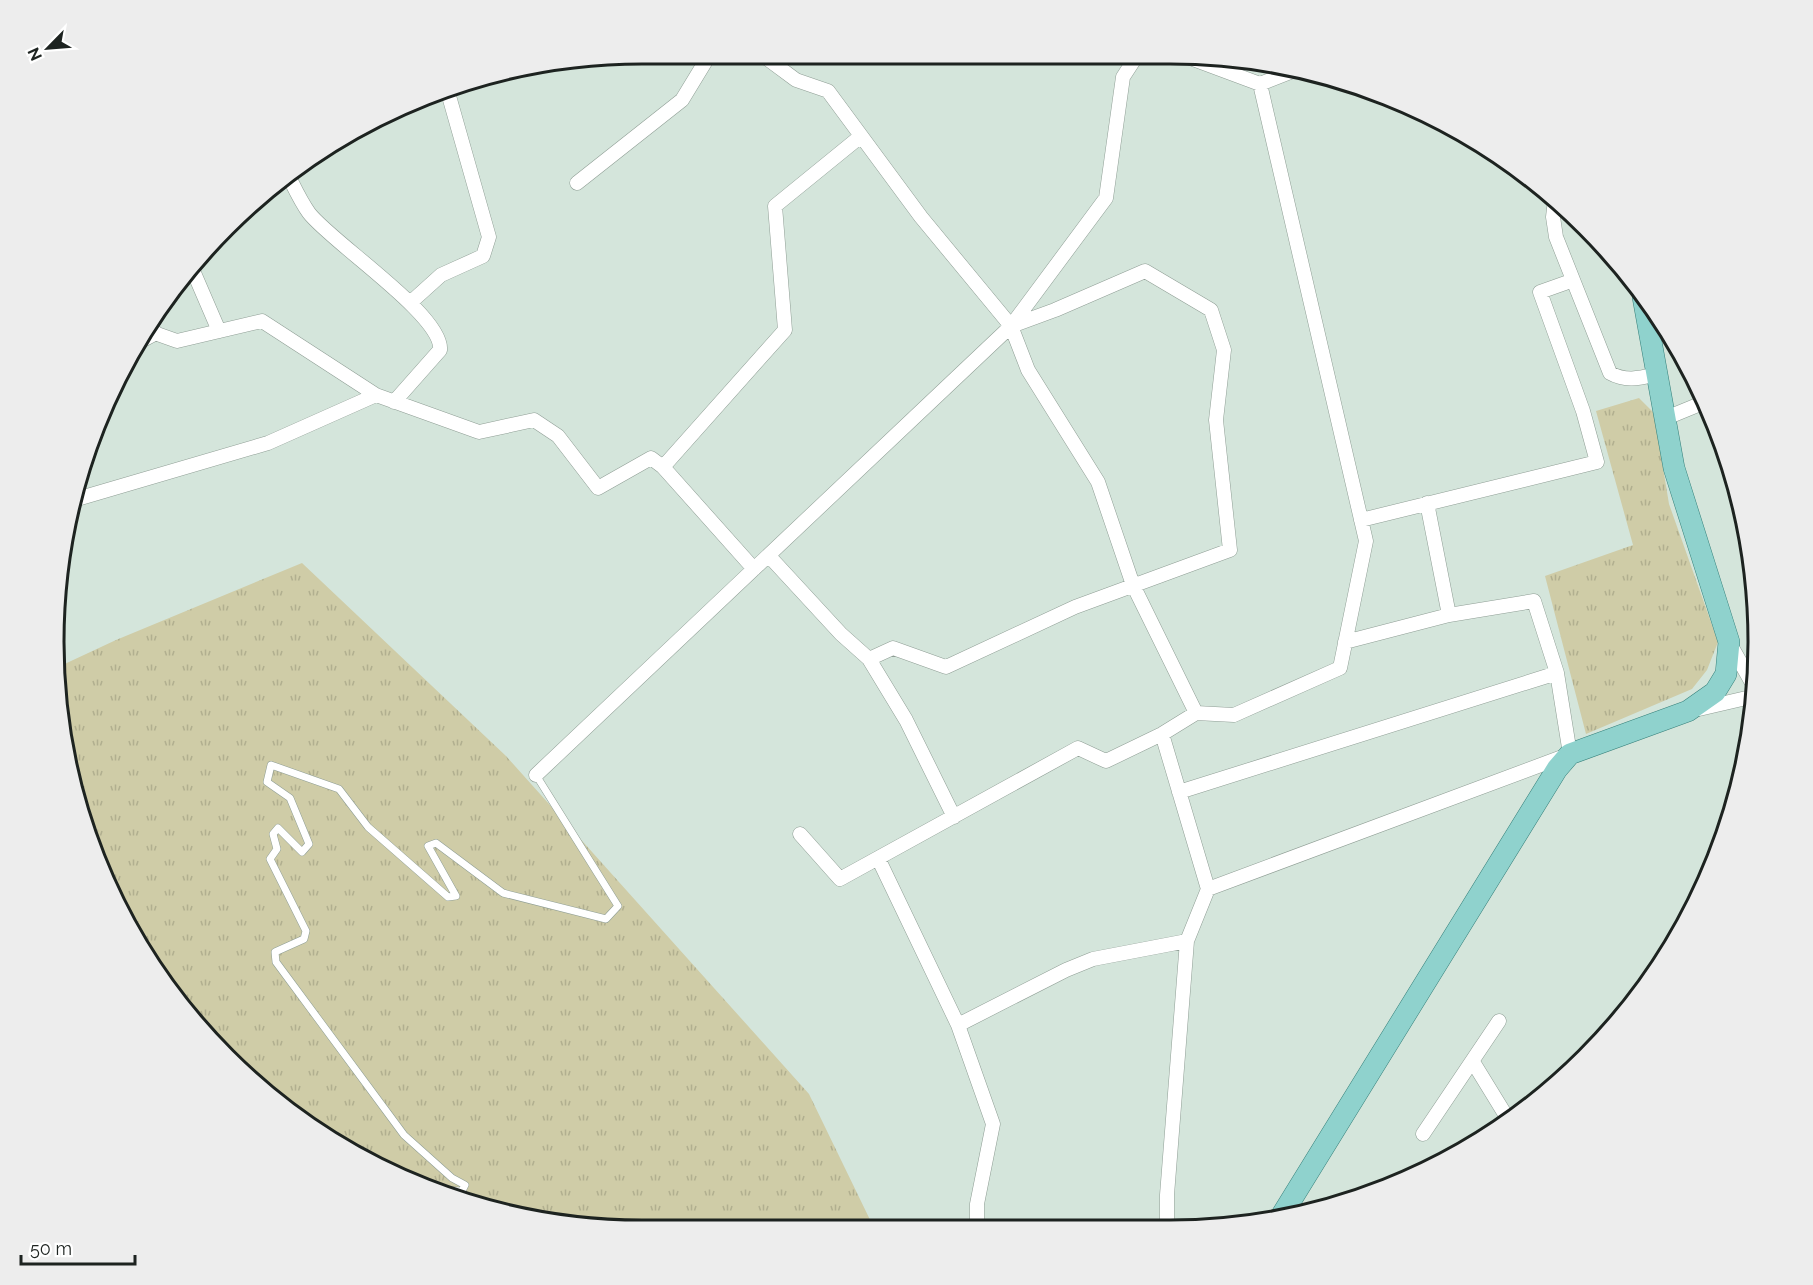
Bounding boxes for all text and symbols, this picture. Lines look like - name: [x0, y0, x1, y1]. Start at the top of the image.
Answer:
- north arrow: [18, 18, 78, 78]
- text: N: [24, 45, 46, 64]
- scale bar: [21, 1228, 135, 1266]
- text: 50 m: [30, 1238, 72, 1259]

